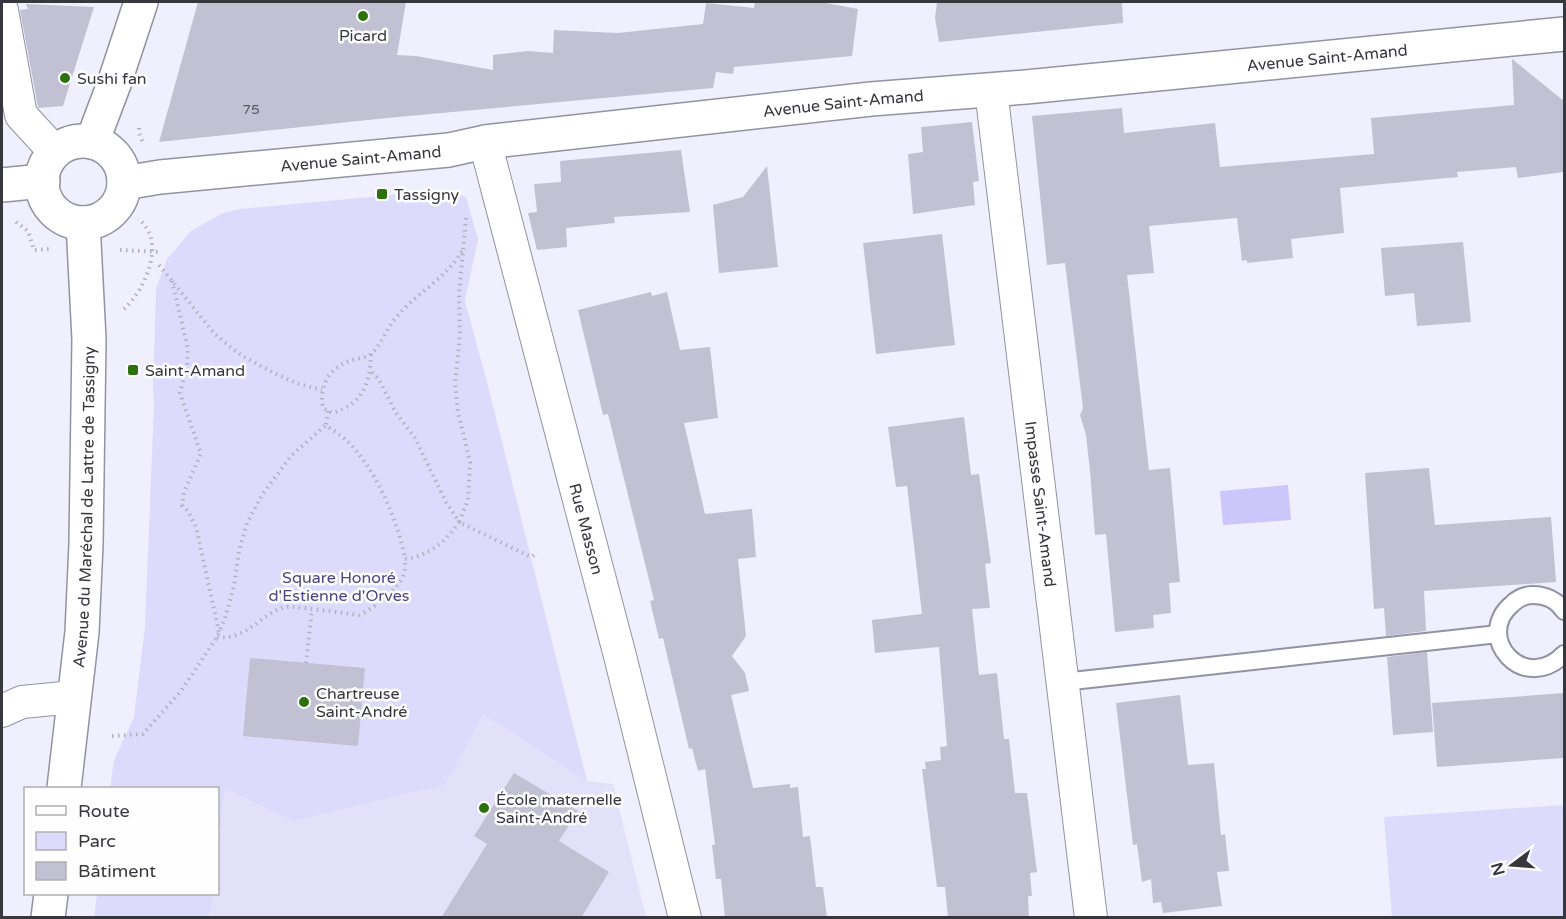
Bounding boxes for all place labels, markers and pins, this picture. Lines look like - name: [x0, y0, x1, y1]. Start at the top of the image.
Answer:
- marker: Picard: [356, 9, 370, 23]
- place label: Picard: [339, 26, 387, 46]
- place label: Sushi fan: [77, 69, 147, 89]
- marker: Sushi fan: [58, 71, 72, 85]
- place label: Tassigny: [394, 185, 459, 205]
- marker: Tassigny: [375, 187, 389, 201]
- place label: Saint-Amand: [145, 361, 245, 381]
- marker: Saint-Amand: [126, 363, 140, 377]
- place label: Chartreuse Saint-André: [316, 684, 407, 722]
- marker: Chartreuse Saint-André: [297, 695, 311, 709]
- place label: École maternelle Saint-André: [496, 790, 622, 828]
- marker: École maternelle Saint-André: [477, 801, 491, 815]

